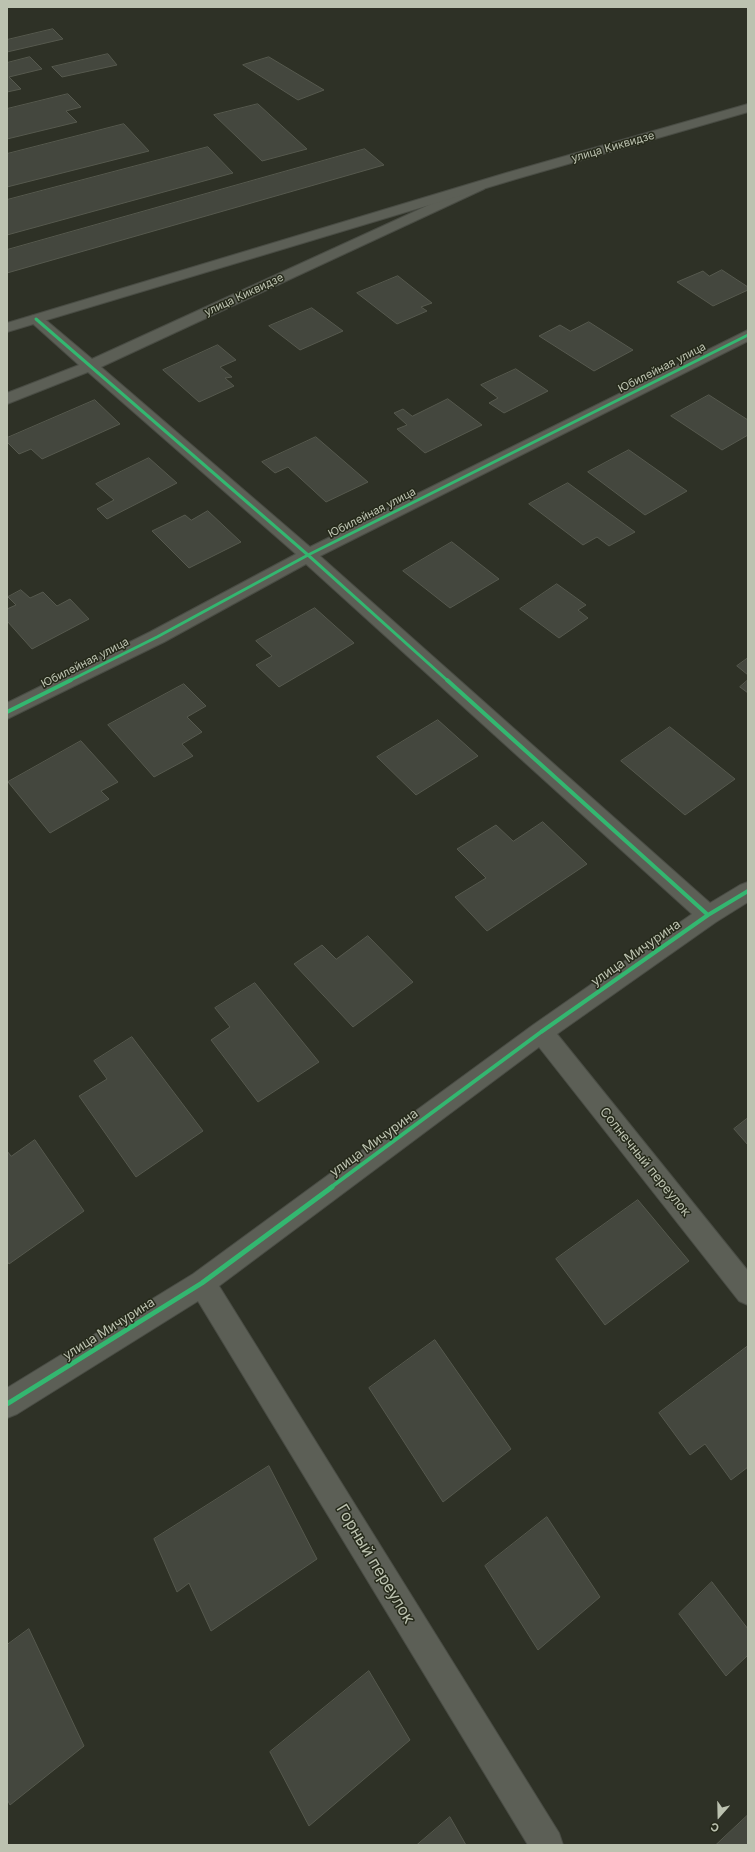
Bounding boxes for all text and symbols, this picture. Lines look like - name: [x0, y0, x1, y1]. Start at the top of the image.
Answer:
- street label: улица Киквидзе: [570, 129, 656, 165]
- street label: улица Киквидзе: [202, 271, 286, 319]
- street label: Юбилейная улица: [616, 340, 708, 396]
- street label: Юбилейная улица: [326, 485, 418, 541]
- street label: Юбилейная улица: [39, 635, 131, 691]
- street label: улица Мичурина: [588, 916, 684, 990]
- street label: Солнечный переулок: [596, 1104, 694, 1220]
- street label: улица Мичурина: [327, 1106, 421, 1180]
- street label: улица Мичурина: [60, 1294, 158, 1364]
- street label: Горный переулок: [332, 1501, 418, 1627]
- north arrow: [699, 1796, 739, 1836]
- text: С: [709, 1819, 721, 1835]

